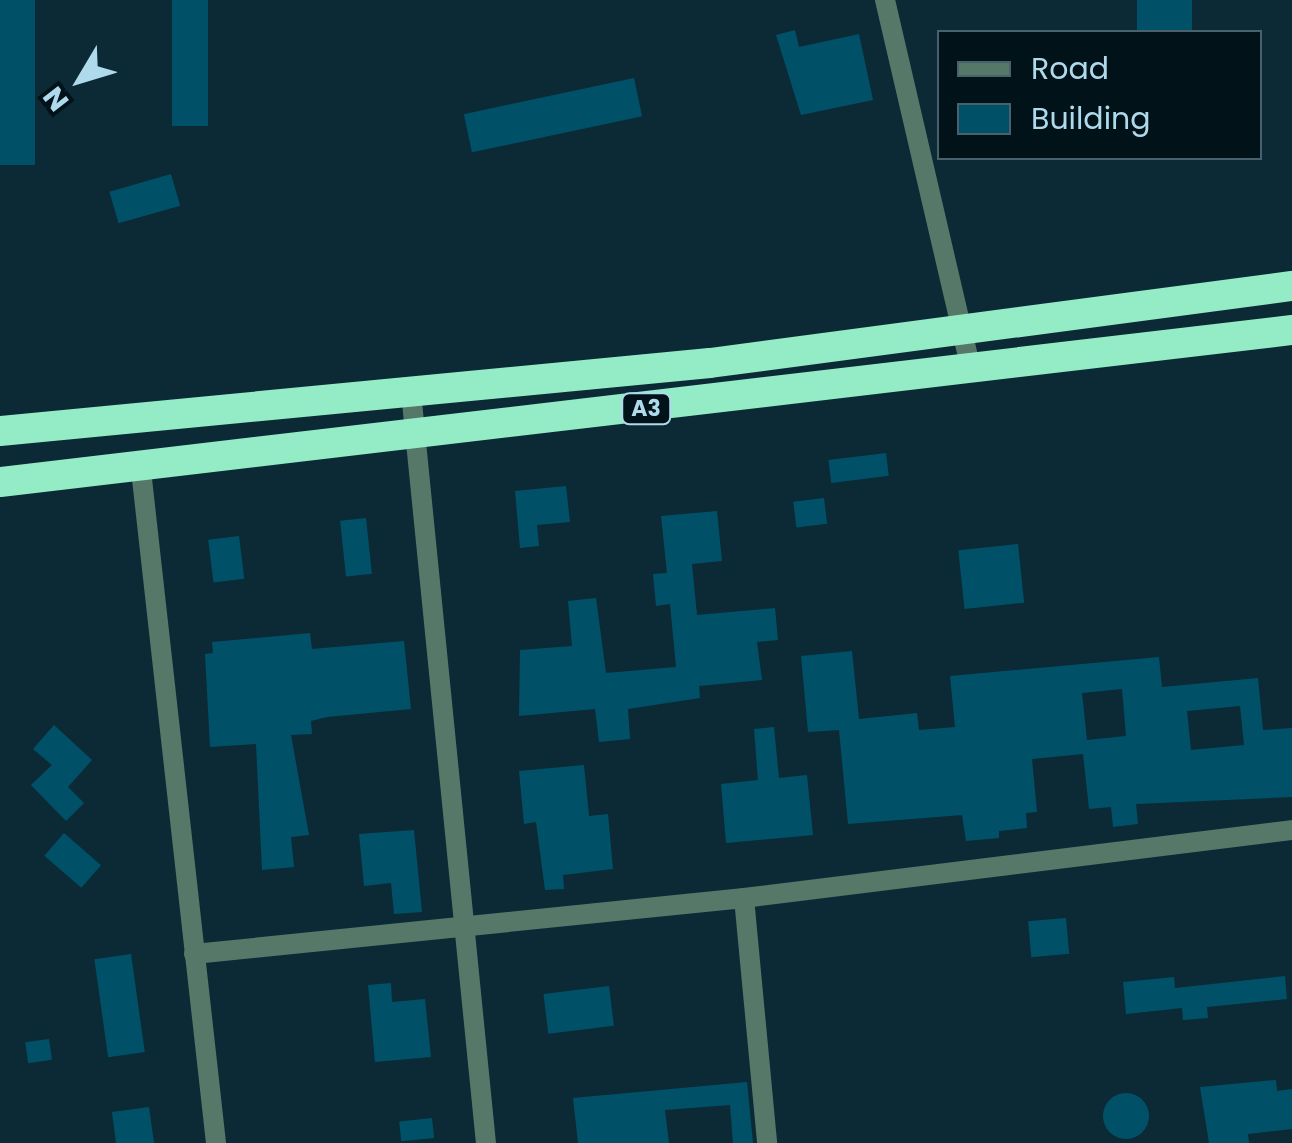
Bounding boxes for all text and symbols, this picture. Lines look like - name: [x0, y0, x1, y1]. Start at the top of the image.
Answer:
- north arrow: [30, 30, 130, 130]
- legend: [937, 30, 1262, 160]
- text: Road: [1031, 47, 1109, 90]
- text: N: [34, 78, 78, 119]
- text: Building: [1031, 97, 1151, 140]
- road number: A3: [621, 392, 671, 426]

